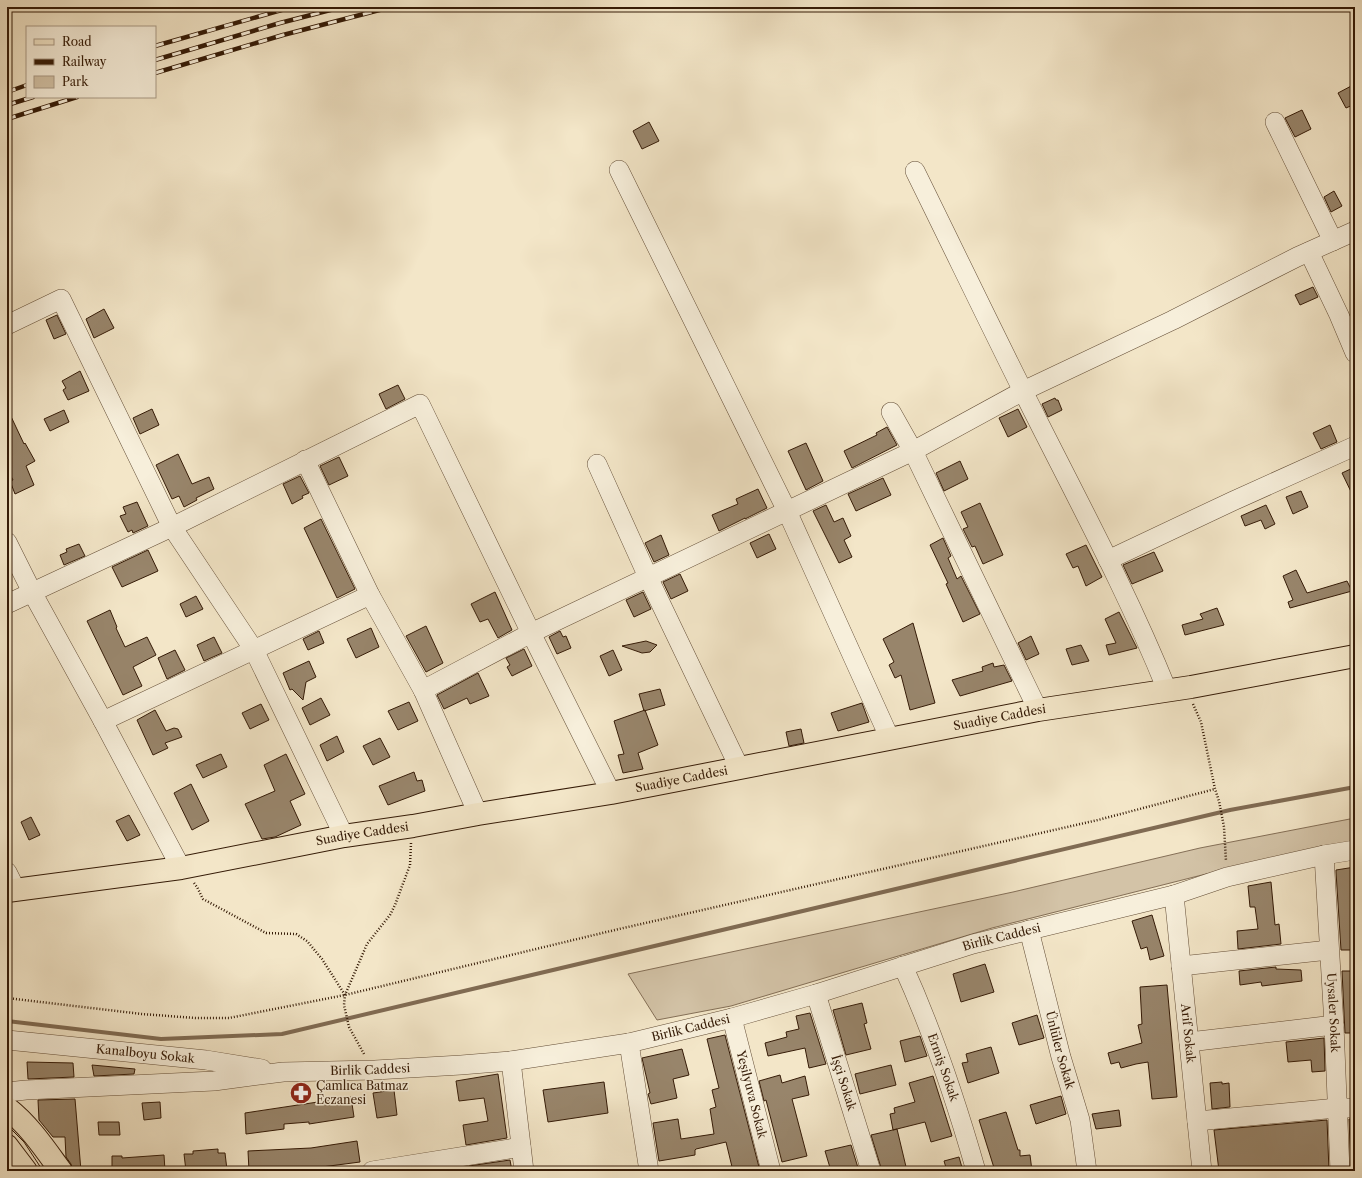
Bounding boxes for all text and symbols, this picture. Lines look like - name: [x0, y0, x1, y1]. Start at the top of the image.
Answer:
- legend: [26, 26, 156, 98]
- text: Road: [62, 34, 92, 49]
- text: Railway: [62, 54, 107, 69]
- text: Park: [62, 74, 89, 89]
- street label: Suadiye Caddesi: [952, 701, 1047, 733]
- street label: Suadiye Caddesi: [634, 762, 729, 795]
- street label: Suadiye Caddesi: [314, 819, 410, 848]
- street label: Birlik Caddesi: [960, 920, 1042, 954]
- street label: Uysaler Sokak: [1324, 972, 1343, 1054]
- street label: Arif Sokak: [1178, 1002, 1199, 1065]
- street label: Ünlüler Sokak: [1043, 1009, 1079, 1092]
- street label: Birlik Caddesi: [650, 1011, 732, 1044]
- street label: Ermiş Sokak: [925, 1031, 963, 1104]
- street label: Kanalboyu Sokak: [95, 1041, 197, 1066]
- street label: Yeşilyuva Sokak: [733, 1048, 771, 1141]
- street label: İşçi Sokak: [828, 1053, 860, 1113]
- street label: Birlik Caddesi: [330, 1060, 411, 1078]
- place label: Çamlıca Batmaz Eczanesi: [316, 1078, 408, 1107]
- pharmacy icon: Çamlıca Batmaz Eczanesi: [288, 1080, 314, 1106]

